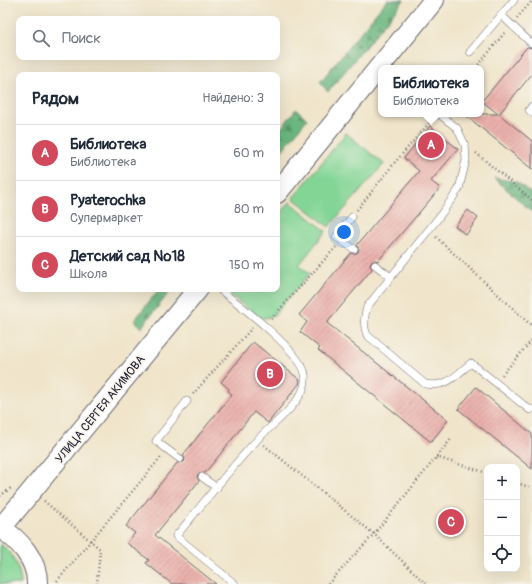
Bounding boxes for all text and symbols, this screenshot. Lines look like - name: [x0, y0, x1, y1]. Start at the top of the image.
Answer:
- search box: [16, 16, 280, 60]
- icon: search: [30, 27, 52, 49]
- text: Поиск: [62, 29, 101, 48]
- popup: [378, 65, 484, 117]
- text: Библиотека: [393, 74, 469, 93]
- text: Рядом: [32, 88, 79, 109]
- text: Найдено: 3: [202, 90, 264, 106]
- text: Библиотека: [393, 93, 459, 109]
- pin: A: [418, 130, 444, 160]
- text: Библиотека: [70, 135, 147, 154]
- text: A: [41, 145, 49, 161]
- text: 60 m: [233, 145, 264, 161]
- text: Библиотека: [70, 154, 136, 170]
- text: Pyaterochka: [70, 191, 146, 210]
- text: B: [41, 201, 49, 217]
- text: 80 m: [234, 201, 264, 217]
- text: Супермаркет: [70, 210, 143, 226]
- your location: [334, 222, 354, 242]
- text: Детский сад №18: [70, 247, 185, 266]
- text: C: [41, 257, 49, 273]
- text: 150 m: [229, 257, 264, 273]
- text: Школа: [70, 266, 107, 282]
- street label: УЛИЦА СЕРГЕЯ АКИМОВА: [52, 352, 149, 466]
- pin: B: [257, 359, 283, 389]
- map controls: [484, 464, 520, 572]
- button: +: [484, 464, 520, 500]
- button: −: [484, 500, 520, 536]
- pin: C: [438, 507, 464, 537]
- button: locate: [484, 536, 520, 572]

